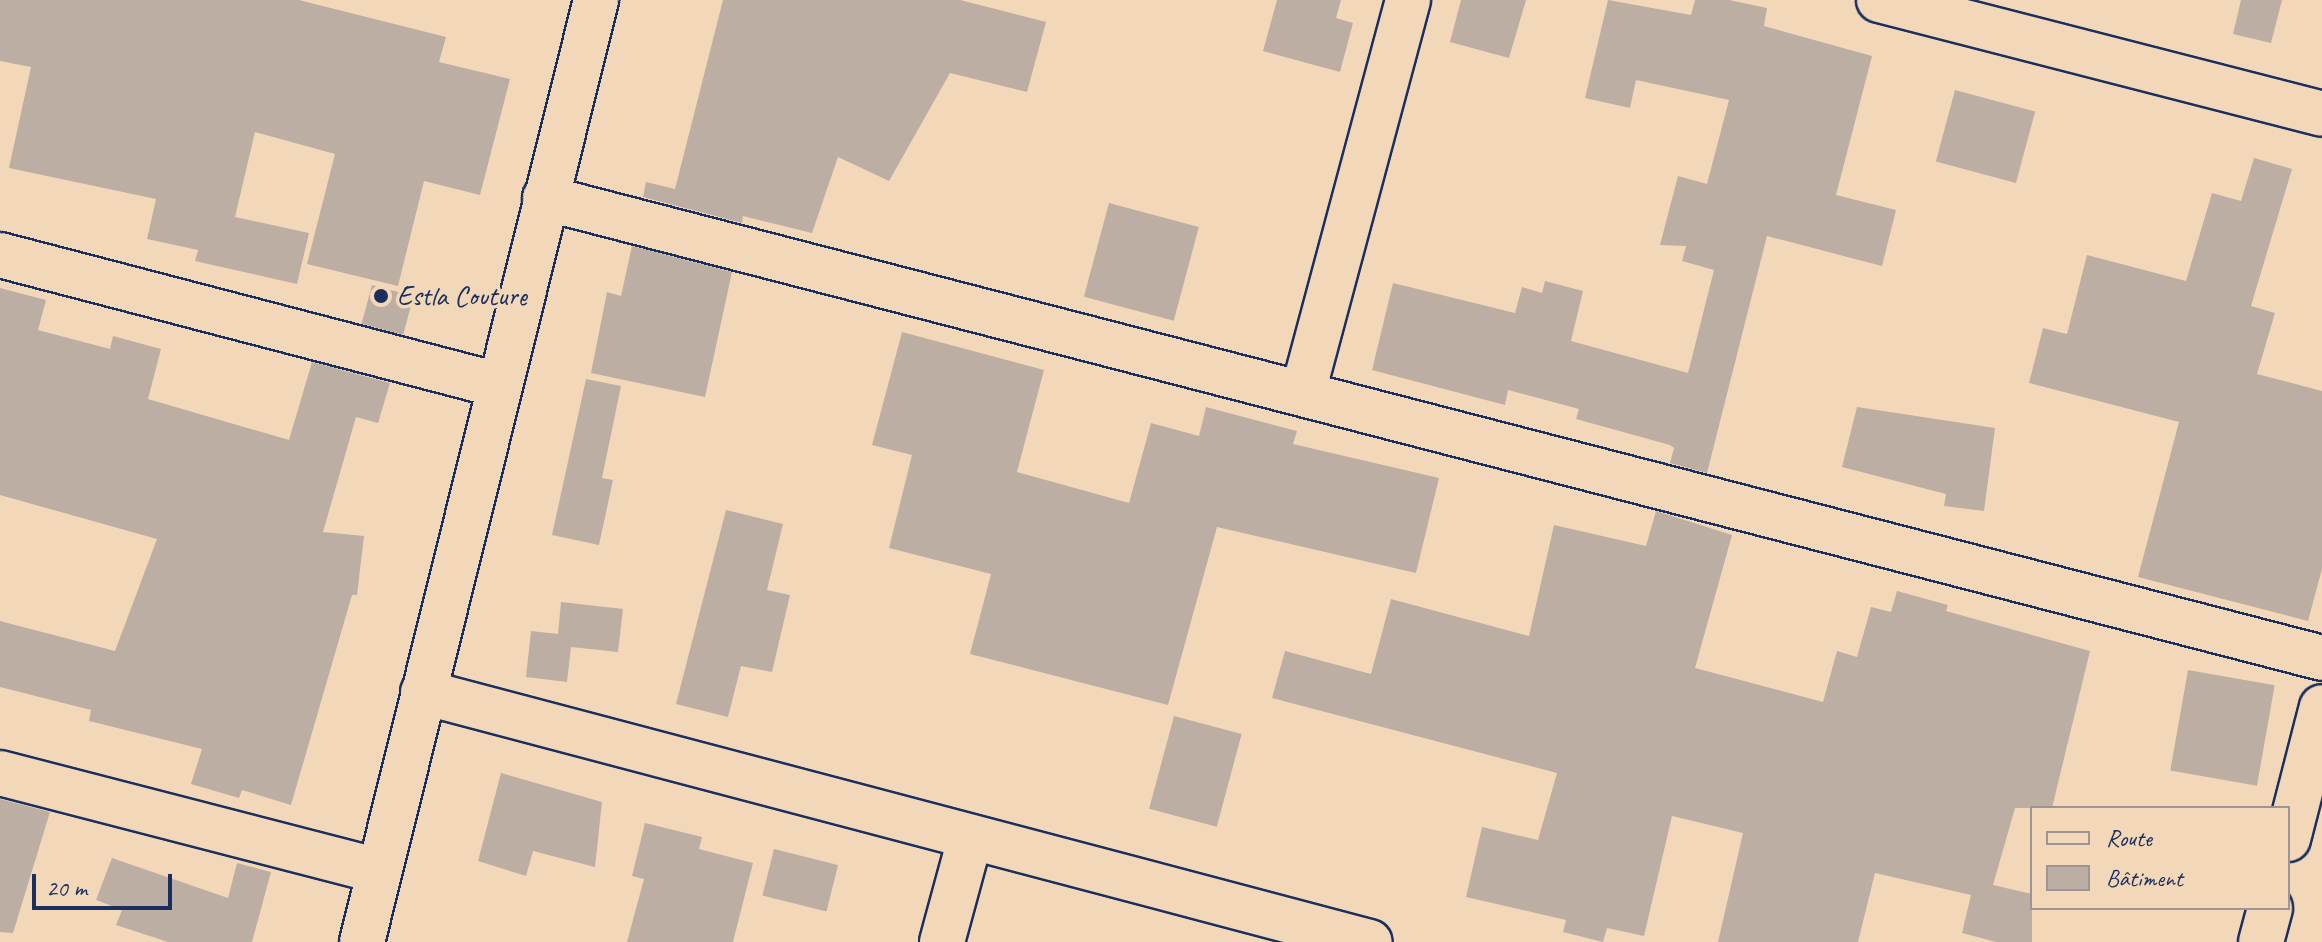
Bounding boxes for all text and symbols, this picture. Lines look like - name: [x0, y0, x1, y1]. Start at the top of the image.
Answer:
- place label: Estla Couture: [397, 279, 527, 313]
- marker: Estla Couture: [372, 287, 390, 305]
- legend: [2030, 806, 2290, 910]
- text: Route: [2106, 823, 2152, 853]
- scale bar: [36, 858, 176, 908]
- text: Bâtiment: [2106, 863, 2183, 893]
- text: 20 m: [46, 873, 87, 903]

